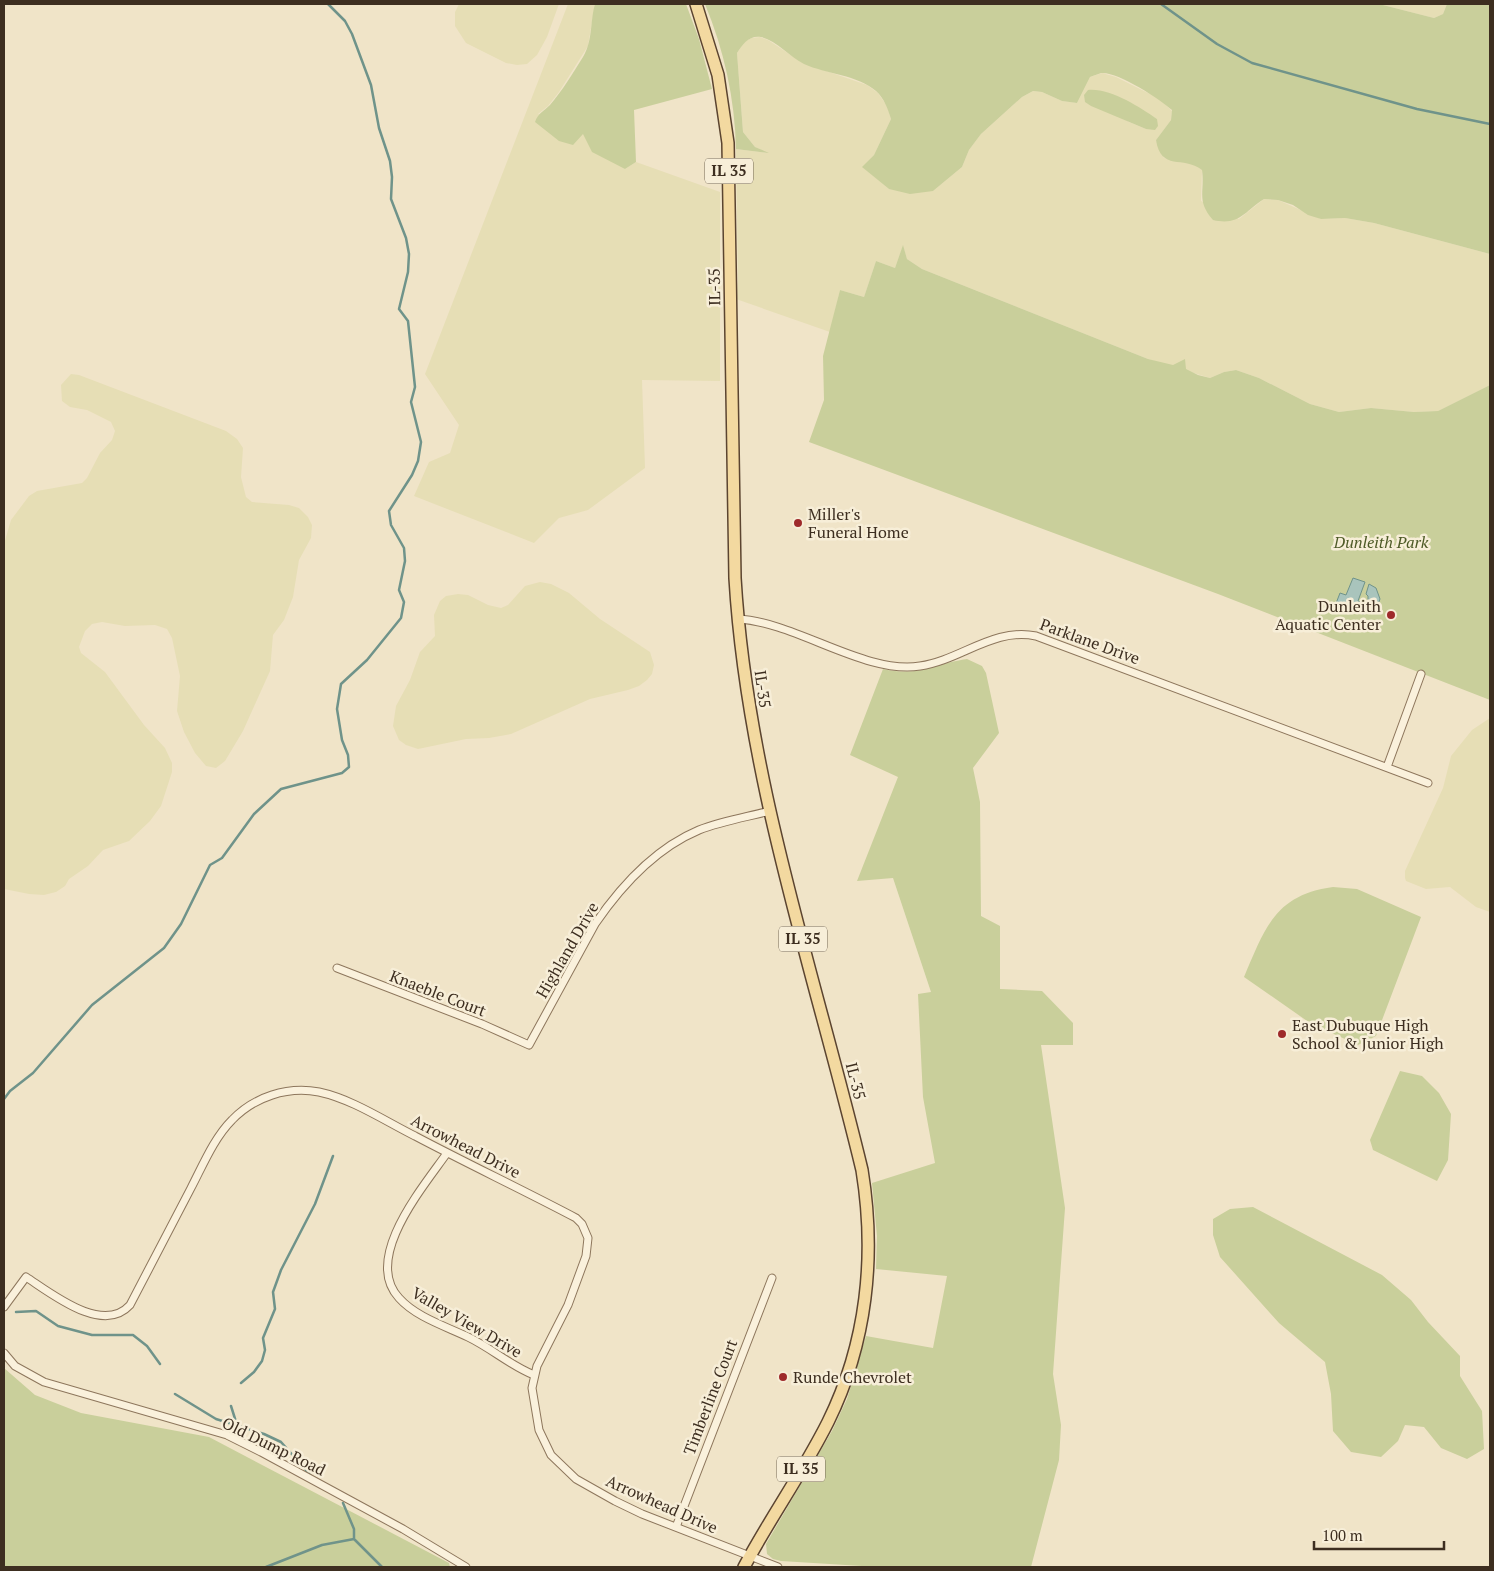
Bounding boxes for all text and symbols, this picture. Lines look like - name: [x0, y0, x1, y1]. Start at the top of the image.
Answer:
- road number: IL 35: [705, 158, 753, 184]
- street label: IL-35: [703, 268, 725, 306]
- place label: Miller's Funeral Home: [808, 503, 909, 543]
- marker: Miller's Funeral Home: [792, 517, 804, 529]
- park label: Dunleith Park: [1333, 531, 1429, 553]
- place label: Dunleith Aquatic Center: [1275, 595, 1382, 635]
- marker: Dunleith Aquatic Center: [1385, 609, 1397, 621]
- street label: Parklane Drive: [1037, 613, 1143, 669]
- street label: IL-35: [749, 669, 777, 709]
- street label: Highland Drive: [531, 898, 603, 1002]
- road number: IL 35: [779, 926, 827, 952]
- street label: Knaeble Court: [387, 965, 489, 1021]
- place label: East Dubuque High School & Junior High: [1292, 1014, 1444, 1054]
- marker: East Dubuque High School & Junior High: [1276, 1028, 1288, 1040]
- street label: IL-35: [841, 1060, 871, 1102]
- street label: Arrowhead Drive: [408, 1109, 524, 1183]
- street label: Valley View Drive: [408, 1281, 526, 1363]
- street label: Timberline Court: [678, 1336, 742, 1458]
- place label: Runde Chevrolet: [793, 1366, 912, 1388]
- marker: Runde Chevrolet: [777, 1371, 789, 1383]
- street label: Old Dump Road: [219, 1411, 329, 1481]
- road number: IL 35: [777, 1456, 825, 1482]
- street label: Arrowhead Drive: [603, 1470, 721, 1538]
- scale bar: [1314, 1518, 1444, 1550]
- text: 100 m: [1322, 1525, 1363, 1545]

